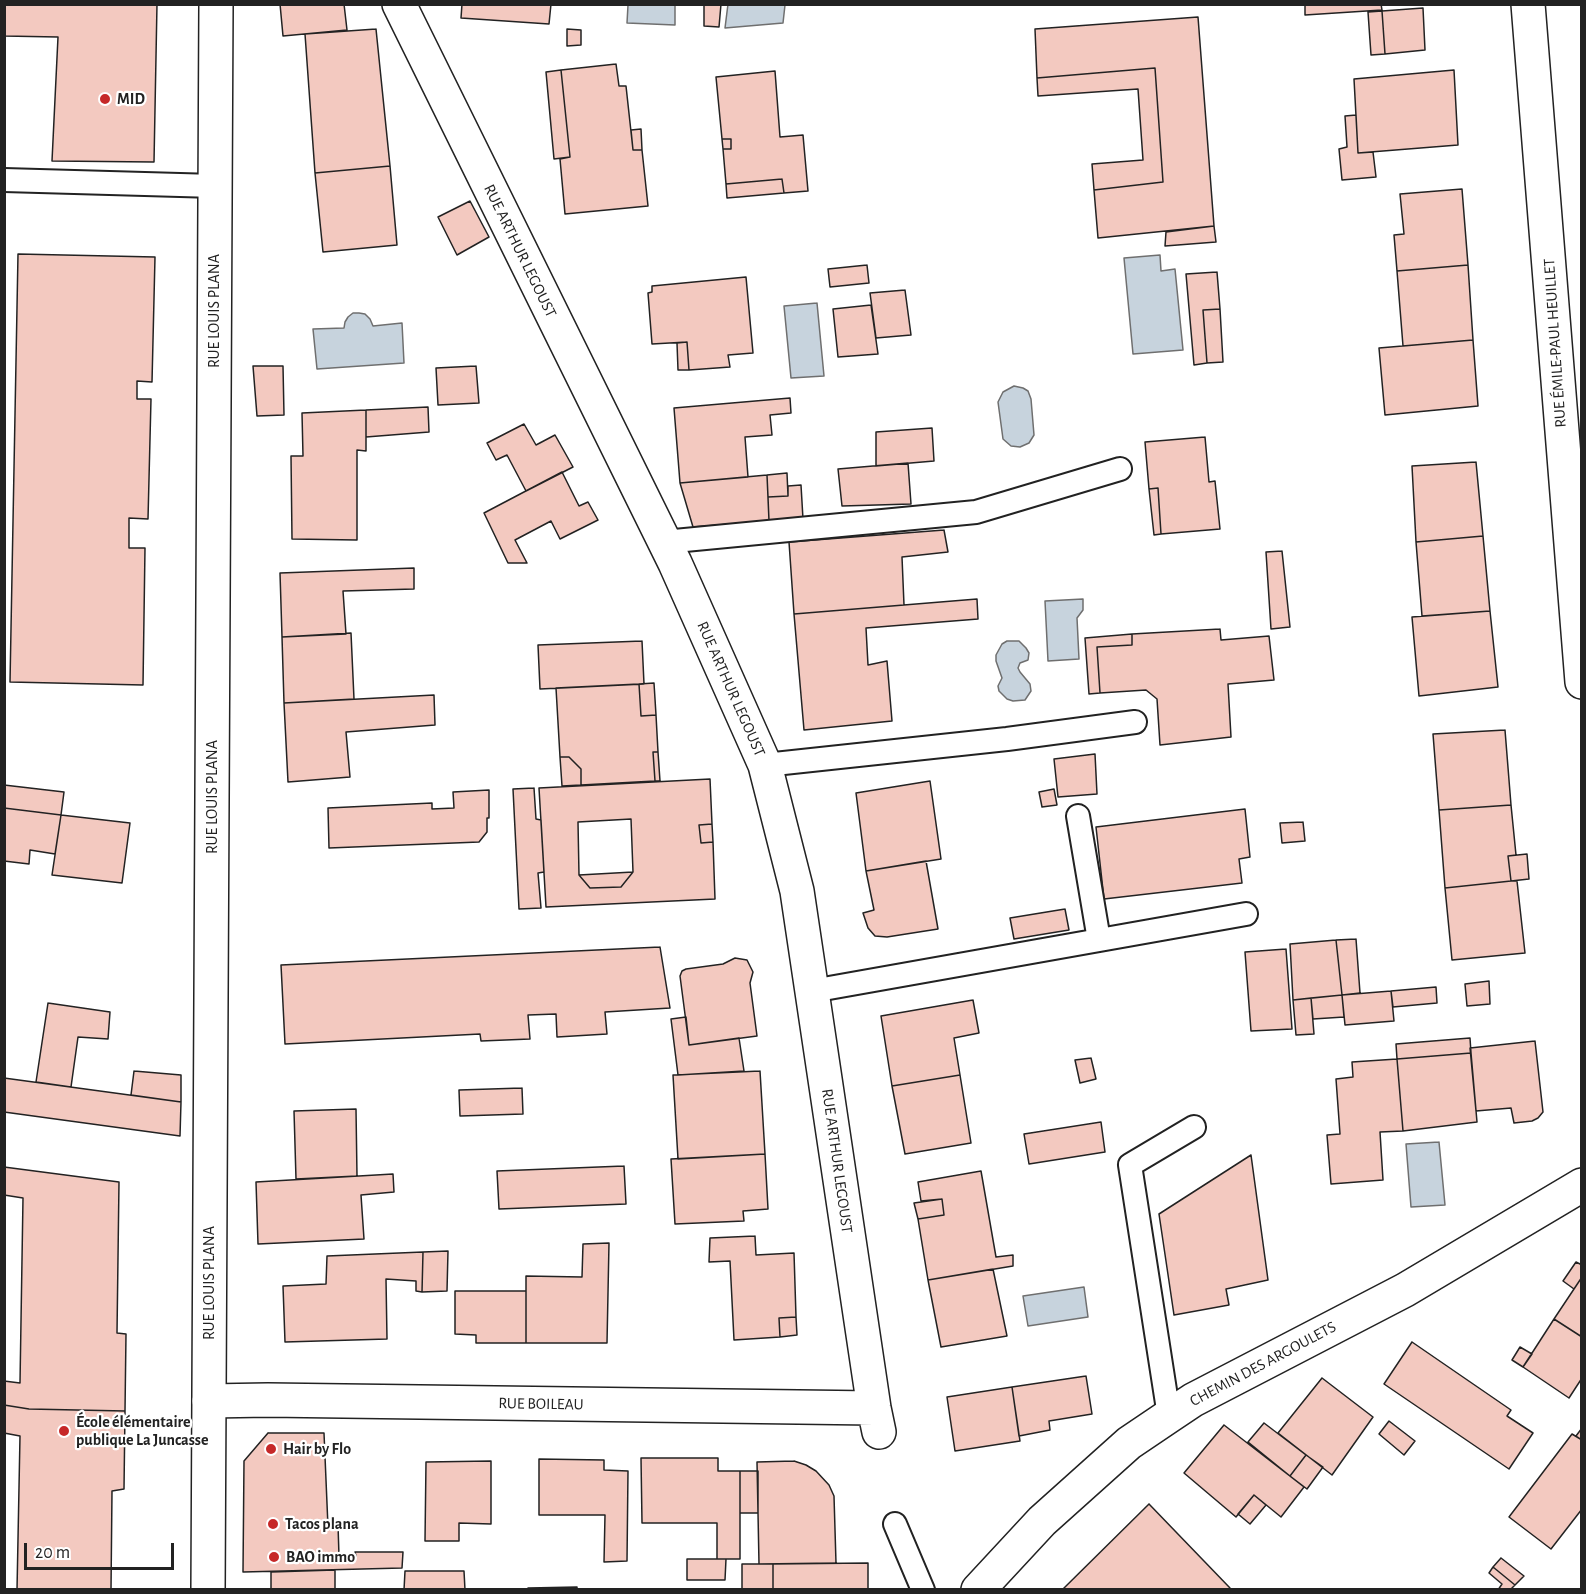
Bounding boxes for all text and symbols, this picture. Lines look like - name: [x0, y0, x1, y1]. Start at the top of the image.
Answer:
- place label: MID: [117, 89, 145, 109]
- marker: MID: [98, 92, 112, 106]
- street label: RUE ARTHUR LEGOUST: [479, 181, 561, 321]
- street label: RUE LOUIS PLANA: [204, 254, 224, 368]
- street label: RUE ÉMILE-PAUL HEUILLET: [1540, 258, 1570, 428]
- street label: RUE ARTHUR LEGOUST: [693, 618, 769, 760]
- street label: RUE LOUIS PLANA: [202, 740, 222, 854]
- street label: RUE ARTHUR LEGOUST: [817, 1087, 857, 1235]
- street label: RUE LOUIS PLANA: [199, 1226, 219, 1340]
- street label: CHEMIN DES ARGOULETS: [1187, 1317, 1339, 1411]
- street label: RUE BOILEAU: [498, 1394, 584, 1414]
- place label: École élémentaire publique La Juncasse: [76, 1412, 209, 1450]
- marker: École élémentaire publique La Juncasse: [57, 1424, 71, 1438]
- place label: Hair by Flo: [283, 1439, 351, 1459]
- marker: Hair by Flo: [264, 1442, 278, 1456]
- place label: Tacos plana: [285, 1514, 359, 1534]
- marker: Tacos plana: [266, 1517, 280, 1531]
- scale bar: [27, 1531, 177, 1569]
- text: 20 m: [35, 1544, 70, 1562]
- place label: BAO immo: [286, 1547, 355, 1567]
- marker: BAO immo: [267, 1550, 281, 1564]

